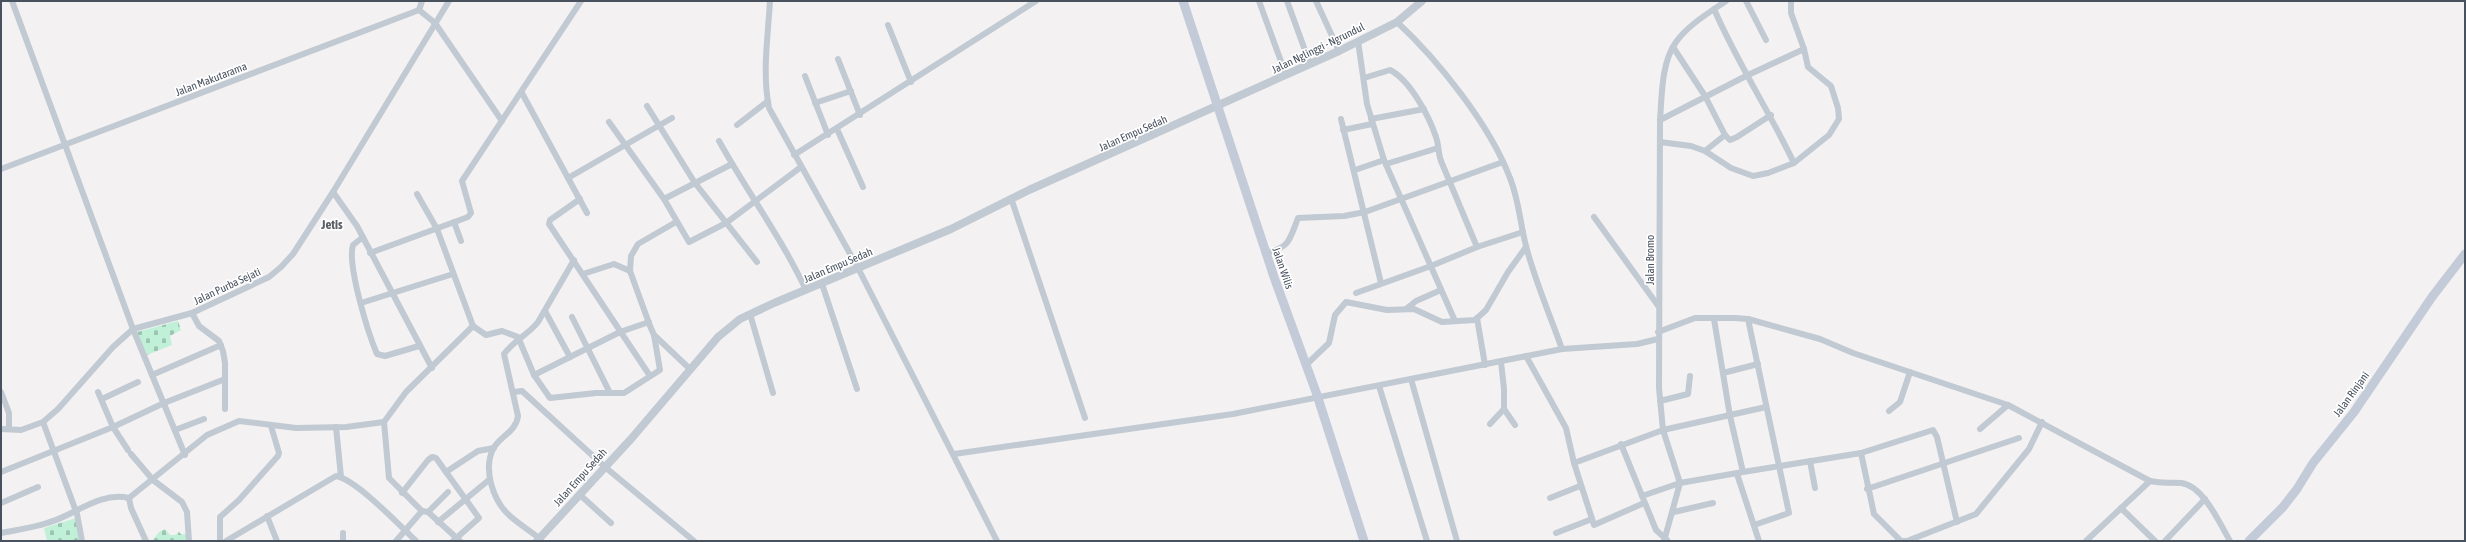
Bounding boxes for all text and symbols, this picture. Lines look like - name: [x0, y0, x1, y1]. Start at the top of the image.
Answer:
- street label: Jalan Nglinggi - Ngrundul: [1270, 20, 1366, 76]
- street label: Jalan Makutarama: [174, 60, 248, 98]
- street label: Jalan Empu Sedah: [1097, 113, 1169, 153]
- district label: Jetis: [320, 217, 343, 232]
- street label: Jalan Bromo: [1644, 235, 1656, 285]
- street label: Jalan Empu Sedah: [802, 245, 874, 285]
- street label: Jalan Wilis: [1270, 246, 1296, 291]
- street label: Jalan Purba Sejati: [192, 265, 262, 307]
- street label: Jalan Rinjani: [2331, 369, 2371, 419]
- street label: Jalan Empu Sedah: [551, 446, 609, 508]

